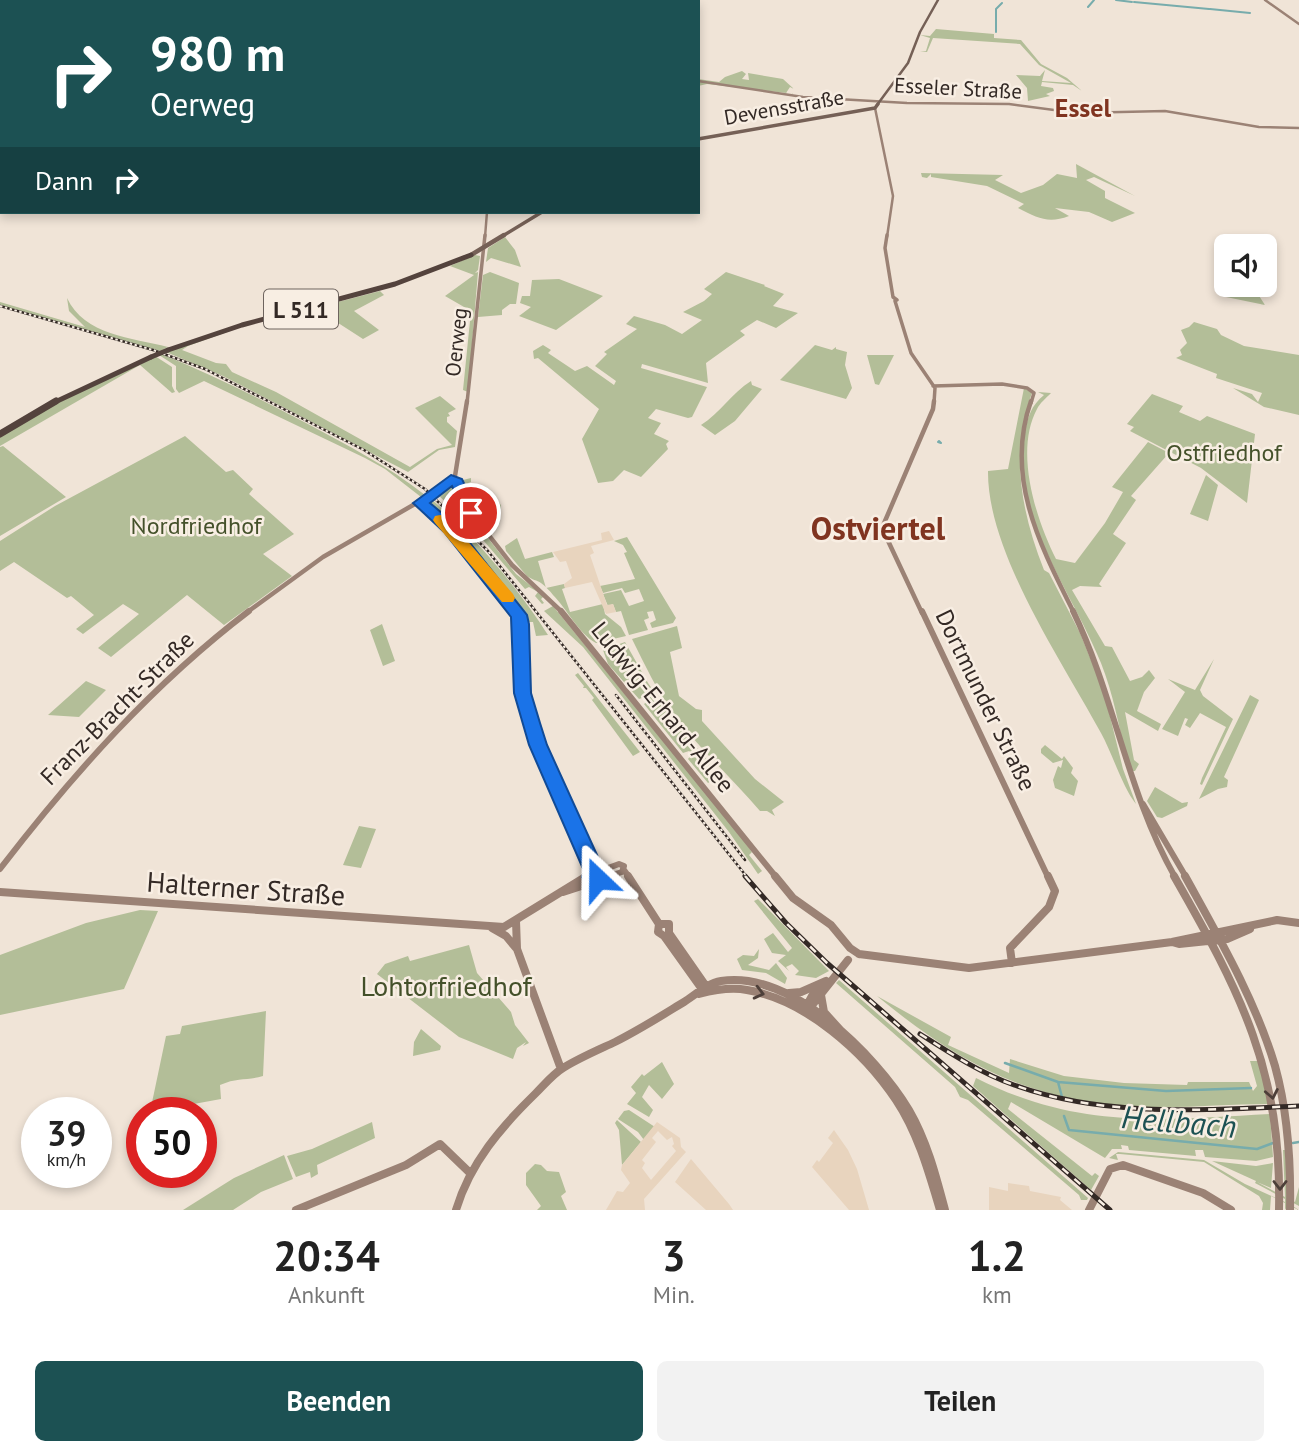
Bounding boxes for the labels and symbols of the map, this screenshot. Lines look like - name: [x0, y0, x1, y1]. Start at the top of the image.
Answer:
- street label: Esseler Straße: [893, 71, 1023, 105]
- street label: Devensstraße: [722, 83, 846, 131]
- district label: Essel: [1055, 91, 1112, 124]
- road number: L 511: [264, 290, 338, 328]
- street label: Oerweg: [439, 306, 473, 378]
- park label: Ostfriedhof: [1166, 437, 1283, 468]
- pin: [441, 483, 501, 543]
- district label: Ostviertel: [811, 507, 946, 549]
- park label: Nordfriedhof: [131, 510, 263, 541]
- street label: Dortmunder Straße: [929, 604, 1043, 796]
- street label: Ludwig-Erhard-Allee: [584, 615, 742, 799]
- street label: Franz-Bracht-Straße: [33, 624, 201, 792]
- position arrow: [561, 842, 635, 916]
- street label: Halterner Straße: [145, 863, 347, 913]
- park label: Lohtorfriedhof: [360, 967, 533, 1004]
- one-way arrow: [753, 985, 765, 999]
- one-way arrow: [1264, 1088, 1279, 1100]
- water label: Hellbach: [1120, 1095, 1238, 1147]
- speed limit sign: 50: [126, 1097, 217, 1188]
- one-way arrow: [1272, 1180, 1288, 1190]

